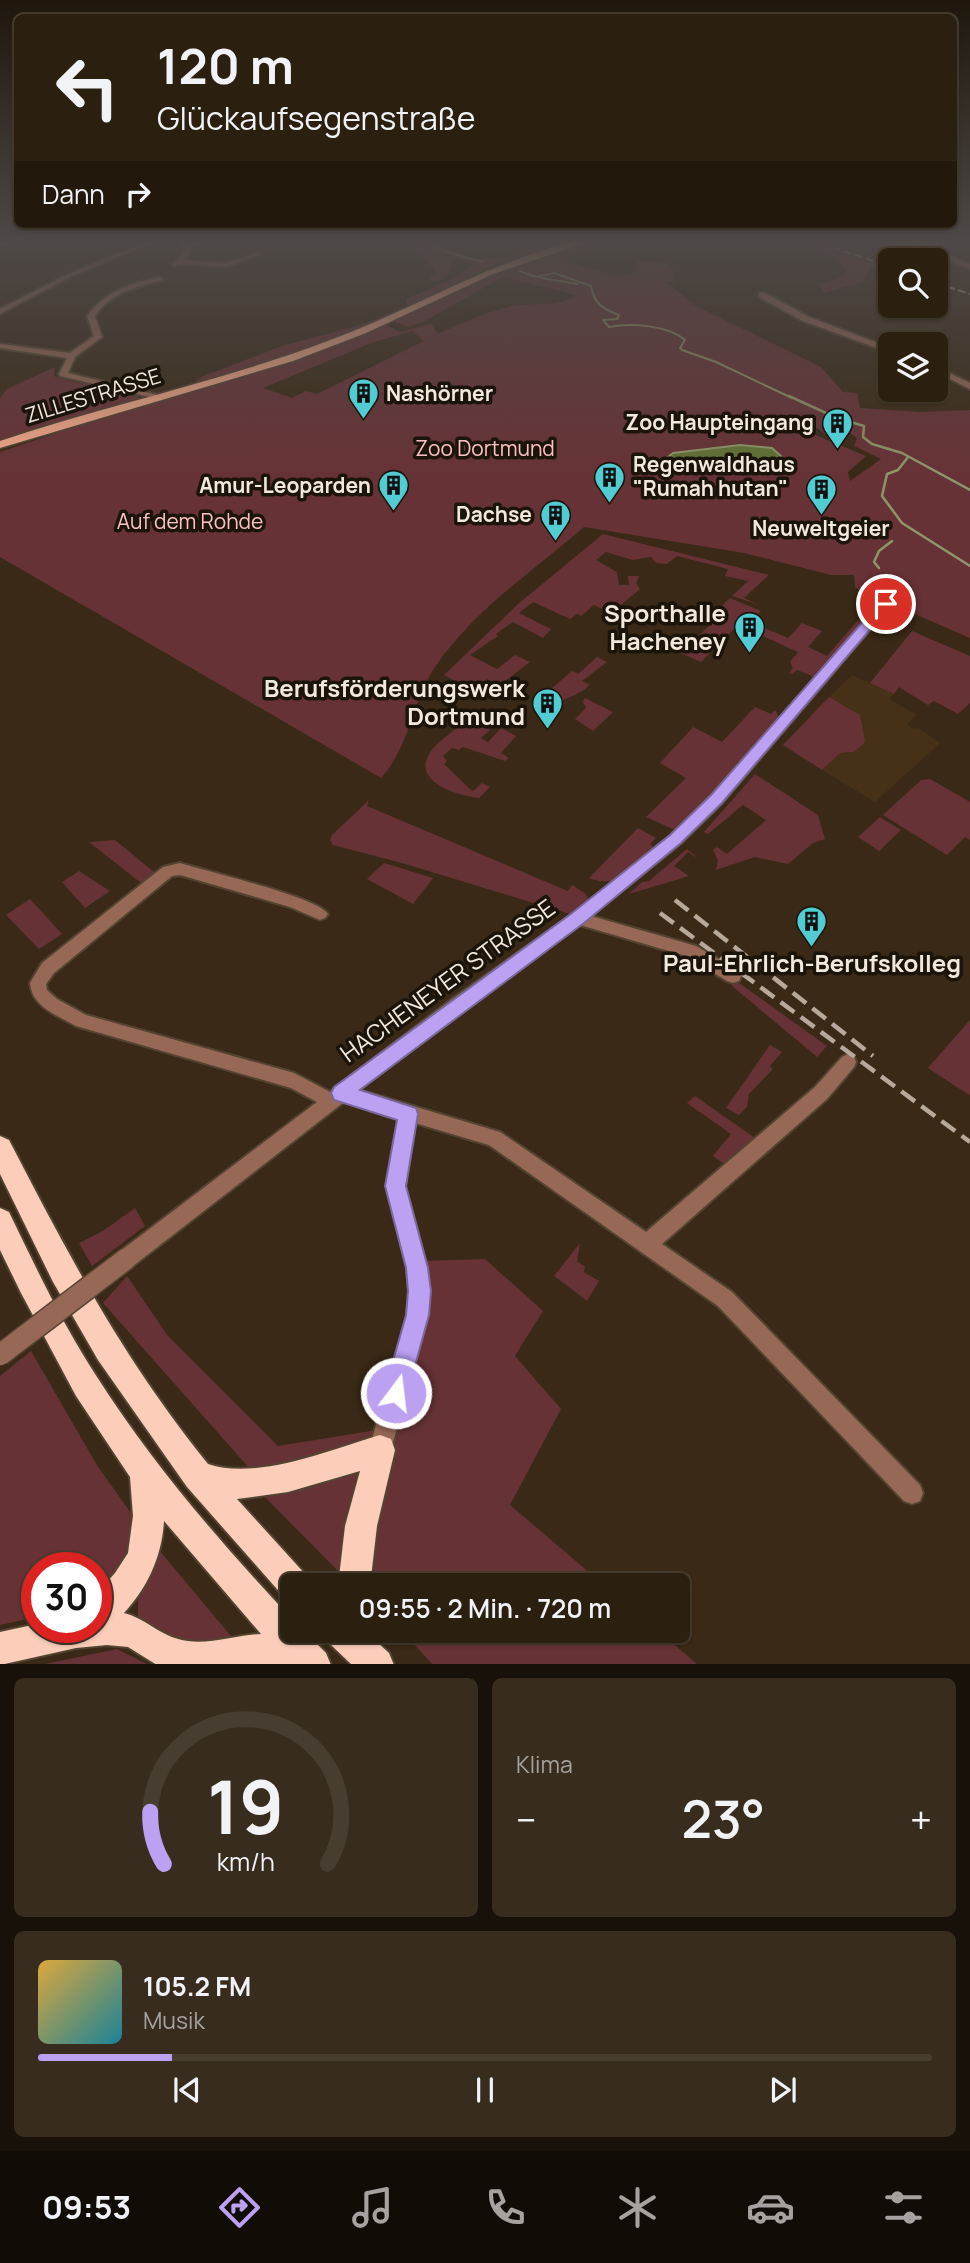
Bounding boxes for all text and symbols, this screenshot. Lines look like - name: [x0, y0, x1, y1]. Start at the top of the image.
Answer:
- text: 120 m: [157, 32, 294, 99]
- icon: left: [42, 42, 133, 133]
- text: Glückaufsegenstraße: [157, 96, 476, 140]
- icon: right: [119, 175, 157, 213]
- text: Dann: [42, 176, 105, 212]
- map controls: [878, 248, 948, 402]
- button: search: [878, 248, 948, 318]
- button: layers: [878, 332, 948, 402]
- street label: ZILLESTRASSE: [21, 361, 164, 429]
- building icon: Nashörner: [346, 377, 380, 421]
- place label: Nashörner: [386, 379, 493, 407]
- building icon: Zoo Haupteingang: [820, 406, 854, 450]
- place label: Zoo Haupteingang: [625, 408, 814, 436]
- park label: Zoo Dortmund: [415, 434, 555, 462]
- place label: Regenwaldhaus "Rumah hutan": [633, 450, 795, 502]
- building icon: Regenwaldhaus "Rumah hutan": [593, 460, 627, 504]
- building icon: Amur-Leoparden: [377, 469, 411, 513]
- place label: Amur-Leoparden: [199, 471, 371, 499]
- building icon: Neuweltgeier: [804, 472, 838, 516]
- building icon: Dachse: [538, 498, 572, 542]
- place label: Dachse: [456, 500, 532, 528]
- park label: Auf dem Rohde: [117, 507, 263, 535]
- place label: Neuweltgeier: [752, 514, 890, 542]
- pin: [856, 574, 916, 634]
- icon: arrive: [867, 585, 905, 623]
- place label: Sporthalle Hacheney: [604, 596, 727, 657]
- building icon: Sporthalle Hacheney: [732, 611, 766, 655]
- place label: Berufsförderungswerk Dortmund: [264, 671, 526, 732]
- building icon: Berufsförderungswerk Dortmund: [531, 686, 565, 730]
- street label: HACHENEYER STRASSE: [333, 891, 561, 1069]
- building icon: Paul-Ehrlich-Berufskolleg: [795, 905, 829, 949]
- place label: Paul-Ehrlich-Berufskolleg: [663, 946, 961, 979]
- position arrow: [359, 1356, 433, 1430]
- speed limit sign: 30: [21, 1552, 112, 1643]
- text: 09:55 · 2 Min. · 720 m: [359, 1590, 611, 1626]
- text: Klima: [516, 1748, 573, 1780]
- text: 19: [207, 1756, 285, 1856]
- text: 23°: [681, 1783, 765, 1854]
- text: −: [516, 1793, 537, 1845]
- text: +: [910, 1793, 932, 1845]
- text: km/h: [217, 1843, 275, 1878]
- text: 105.2 FM: [143, 1968, 251, 2004]
- text: Musik: [143, 2004, 205, 2036]
- icon: previous: [168, 2071, 206, 2109]
- icon: pause: [466, 2071, 504, 2109]
- icon: next: [764, 2071, 802, 2109]
- icon: directions: [215, 2183, 264, 2232]
- icon: music: [348, 2183, 397, 2232]
- icon: phone: [481, 2183, 530, 2232]
- icon: climate: [613, 2183, 662, 2232]
- icon: car: [746, 2183, 795, 2232]
- icon: filters: [879, 2183, 928, 2232]
- text: 09:53: [42, 2185, 131, 2229]

